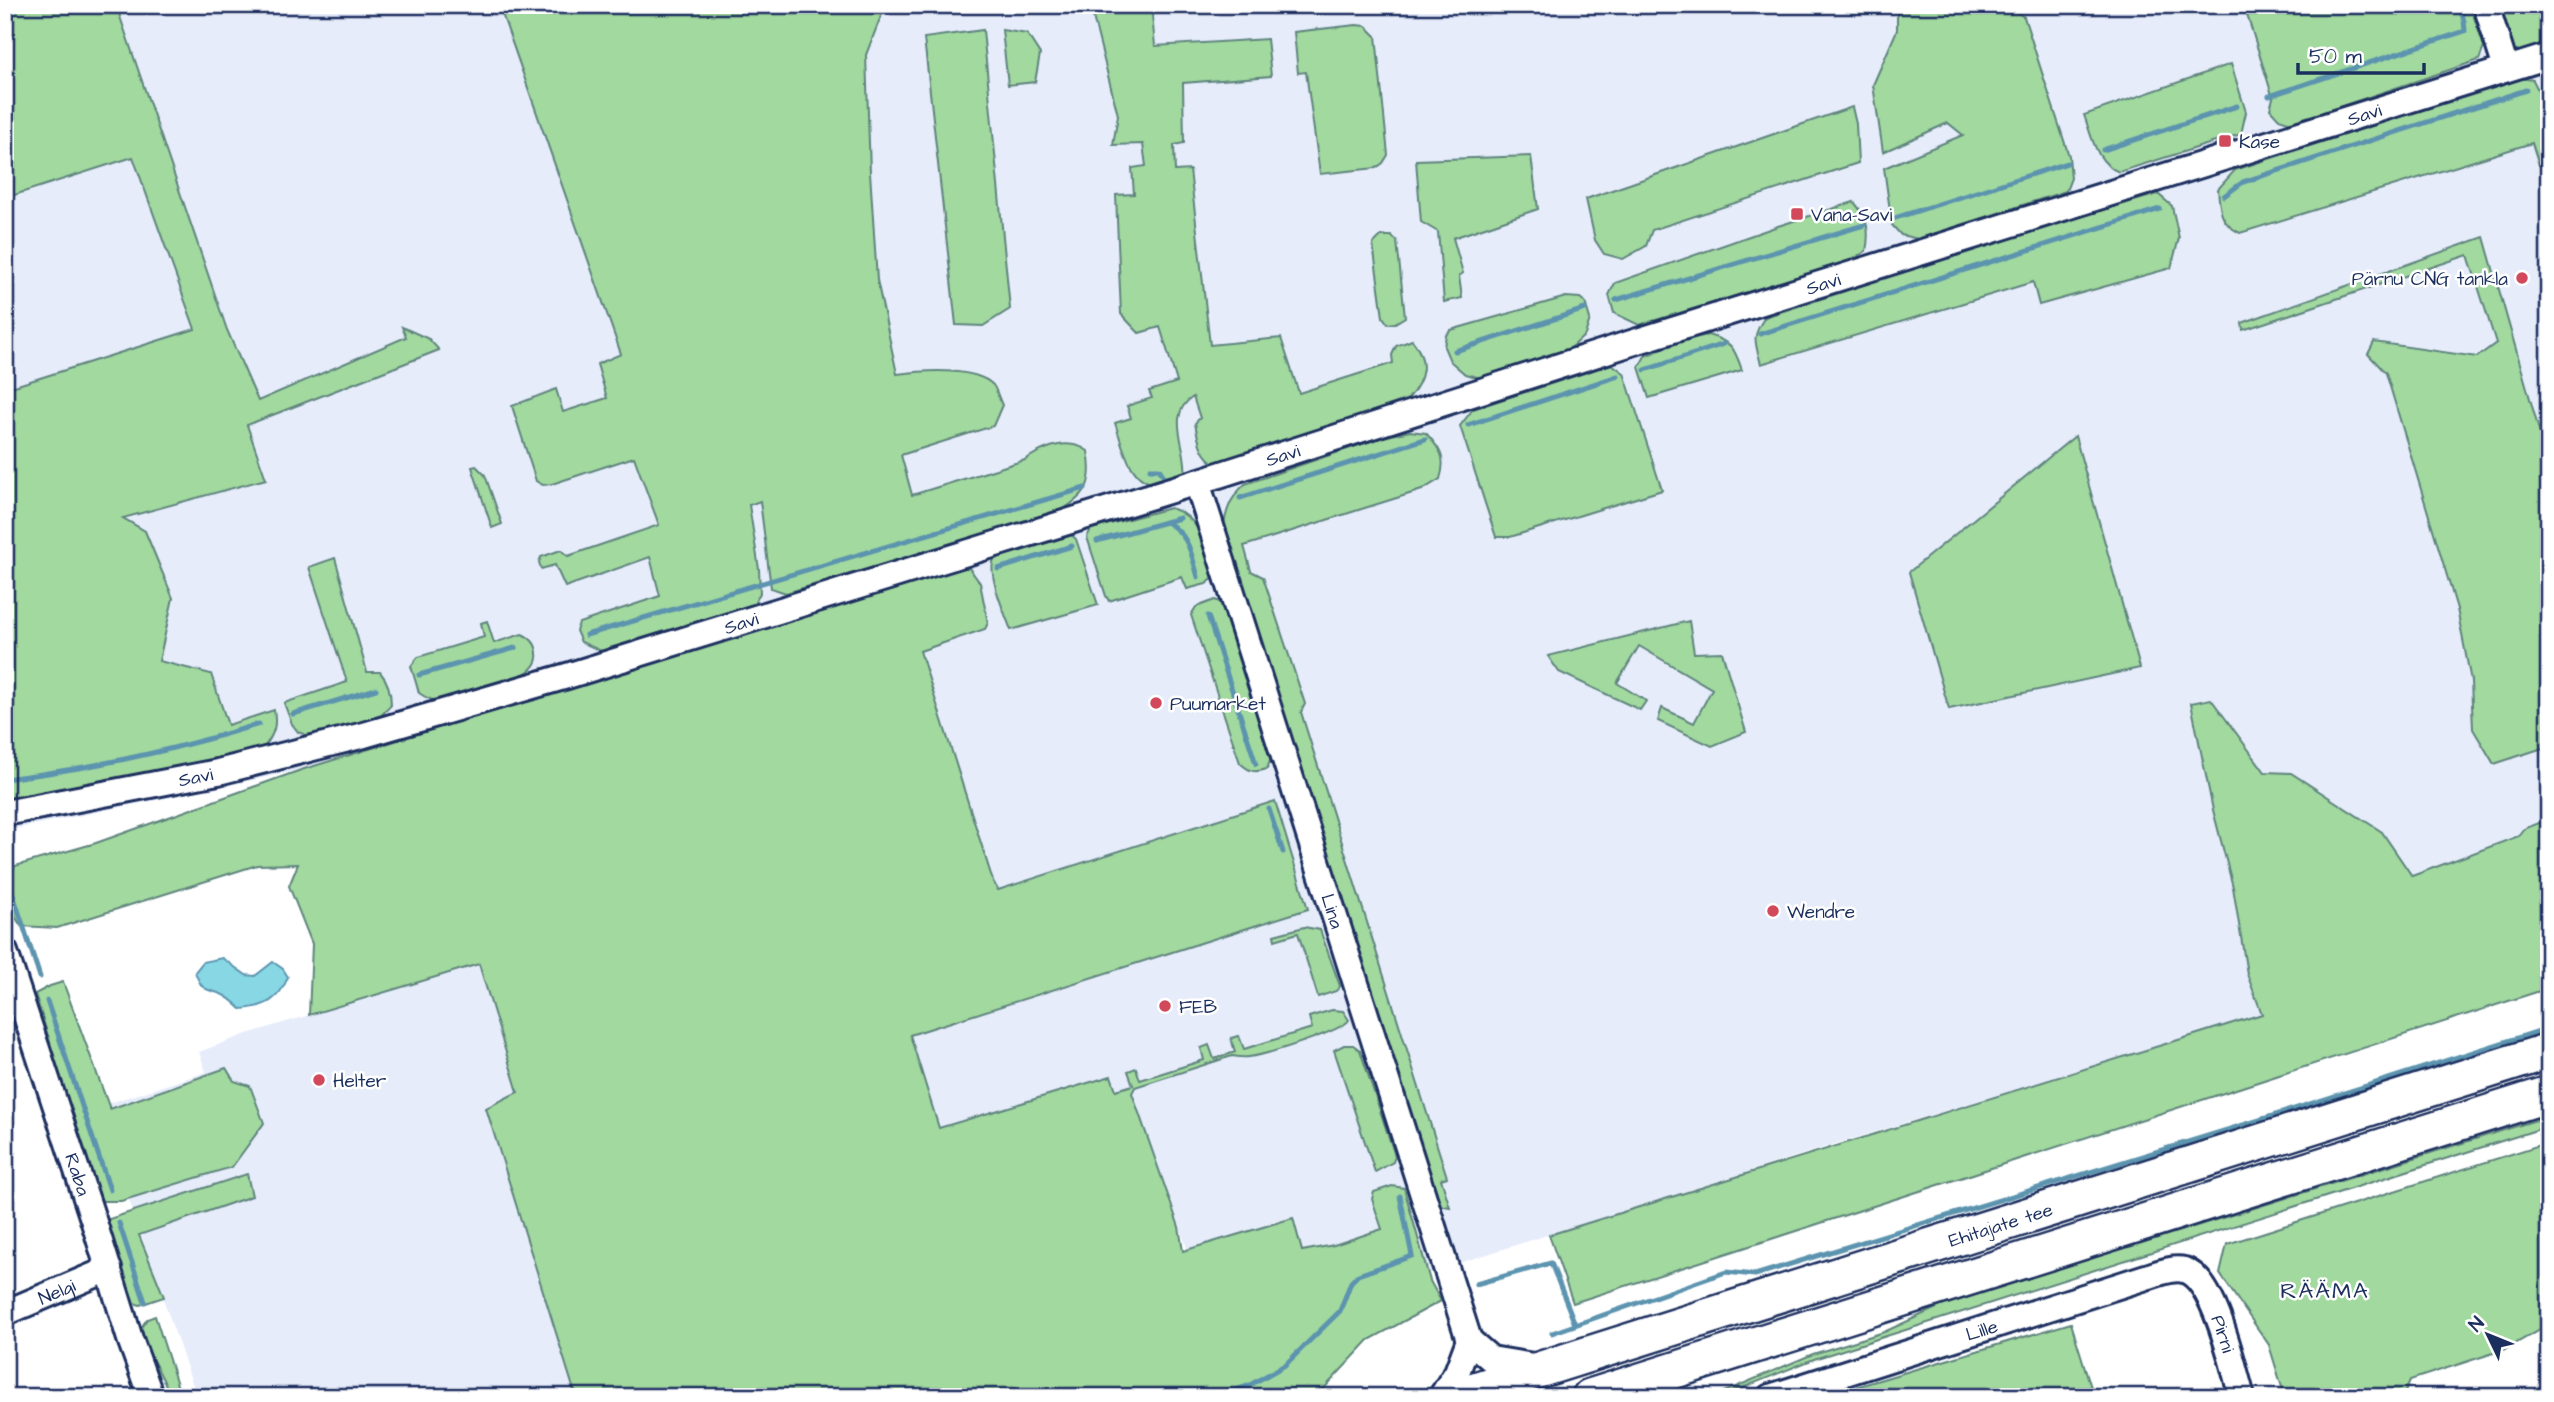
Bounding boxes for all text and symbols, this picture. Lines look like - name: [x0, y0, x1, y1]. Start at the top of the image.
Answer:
- scale bar: [2298, 32, 2424, 76]
- text: 50 m: [2309, 42, 2363, 71]
- street label: Savi: [2344, 97, 2385, 133]
- place label: Kase: [2239, 129, 2280, 156]
- marker: Kase: [2217, 133, 2233, 149]
- place label: Vana-Savi: [1811, 202, 1892, 229]
- marker: Vana-Savi: [1789, 206, 1805, 222]
- street label: Savi: [1803, 266, 1844, 303]
- place label: Pärnu CNG tankla: [2352, 266, 2508, 293]
- marker: Pärnu CNG tankla: [2514, 270, 2530, 286]
- street label: Savi: [1262, 438, 1304, 474]
- street label: Savi: [721, 606, 762, 642]
- place label: Puumarket: [1170, 691, 1266, 718]
- marker: Puumarket: [1148, 695, 1164, 711]
- street label: Savi: [176, 761, 215, 794]
- street label: Lina: [1313, 891, 1350, 933]
- place label: Wendre: [1787, 899, 1855, 926]
- marker: Wendre: [1765, 903, 1781, 919]
- place label: FEB: [1179, 994, 1217, 1021]
- marker: FEB: [1157, 998, 1173, 1014]
- place label: Helter: [333, 1068, 387, 1095]
- marker: Helter: [311, 1072, 327, 1088]
- street label: Raba: [57, 1150, 97, 1200]
- street label: Ehitajate tee: [1945, 1197, 2056, 1255]
- street label: Nelgi: [34, 1273, 80, 1312]
- district label: RÄÄMA: [2280, 1275, 2370, 1307]
- north arrow: [2452, 1300, 2522, 1370]
- street label: Pirni: [2204, 1311, 2241, 1356]
- text: N: [2463, 1311, 2491, 1338]
- street label: Lille: [1962, 1313, 2001, 1349]

